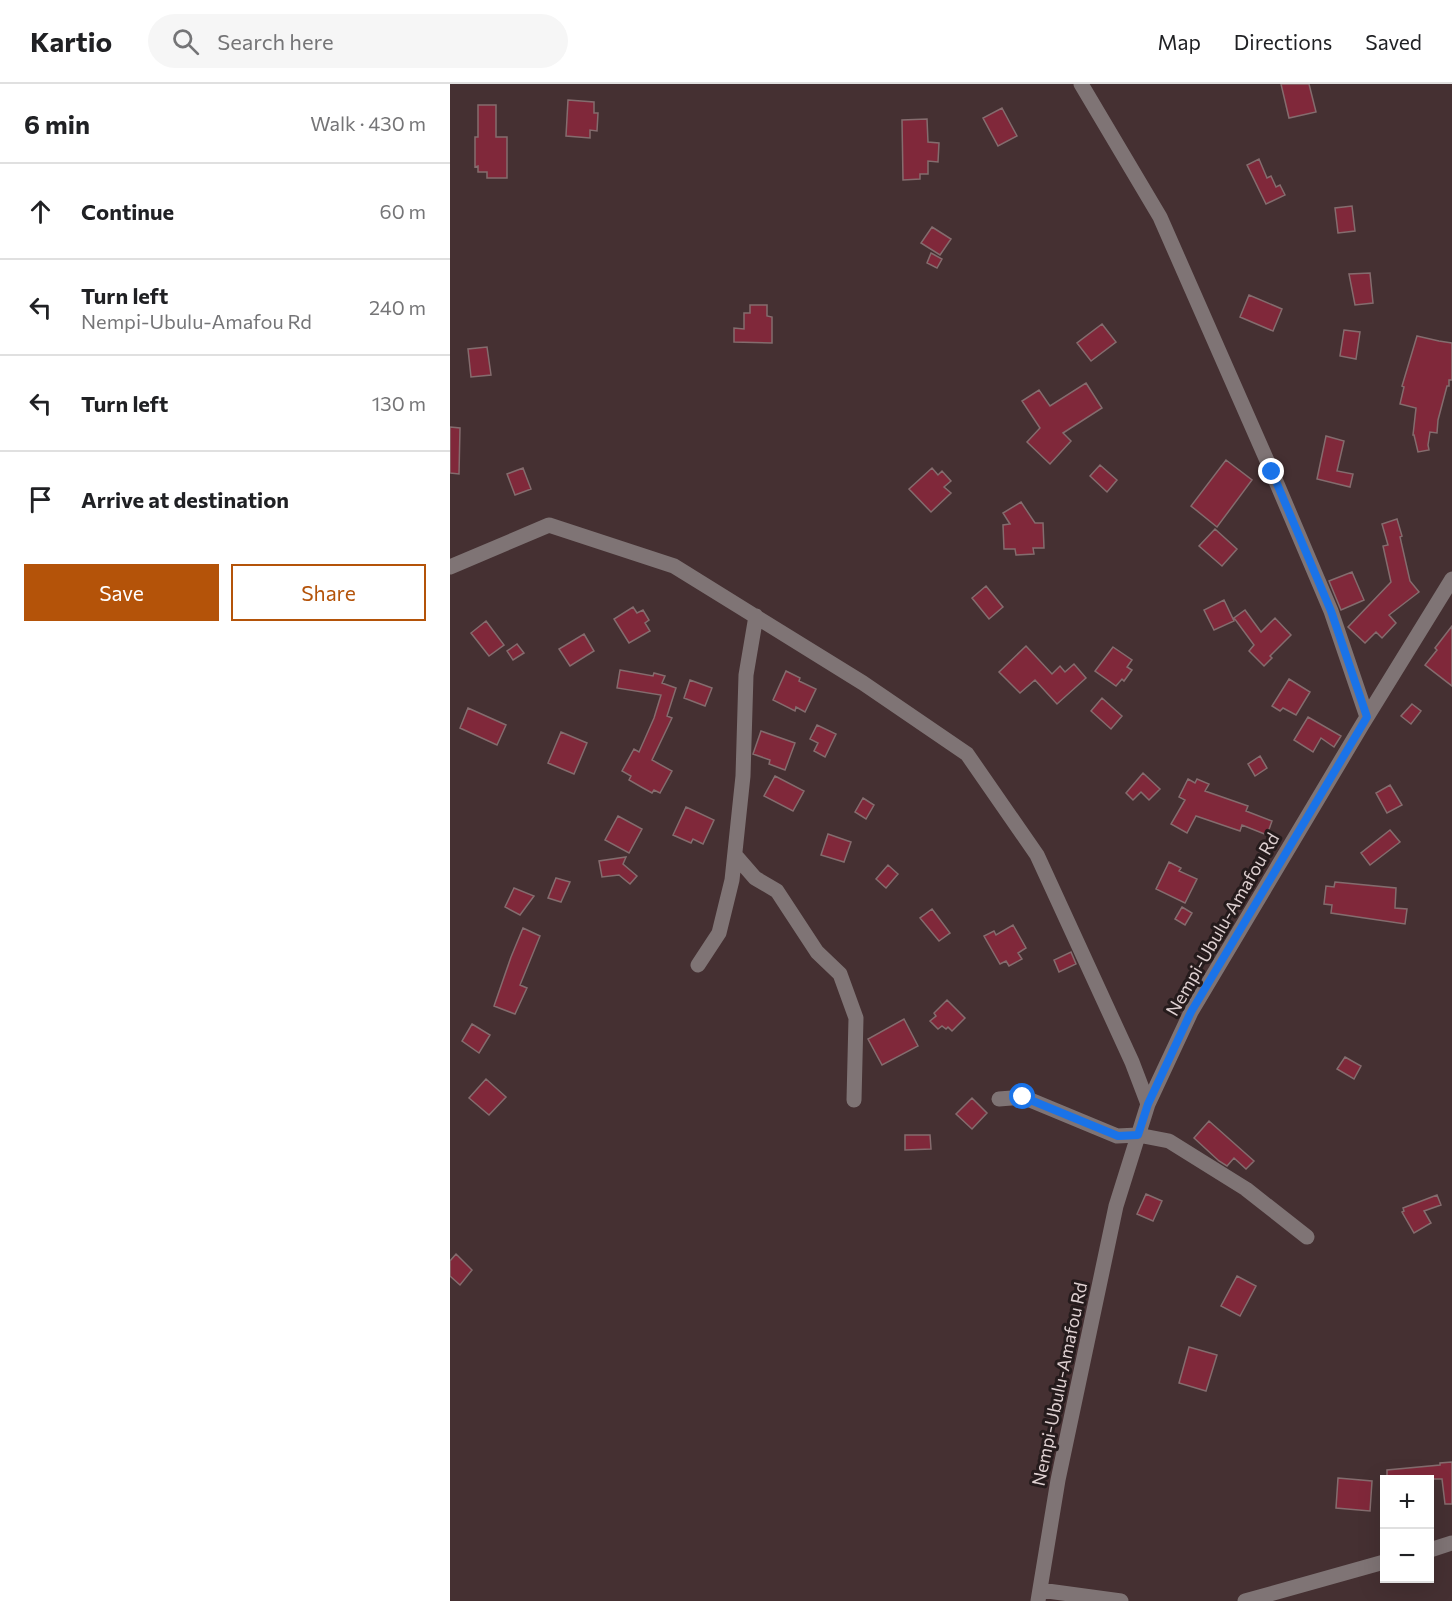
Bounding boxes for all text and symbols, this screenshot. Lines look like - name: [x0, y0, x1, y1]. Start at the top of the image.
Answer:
- search box: [148, 14, 568, 68]
- text: Kartio: [30, 24, 112, 58]
- icon: search: [169, 25, 202, 58]
- text: Search here: [217, 28, 334, 55]
- text: Map: [1158, 29, 1201, 54]
- text: Directions: [1234, 29, 1332, 54]
- text: Saved: [1365, 29, 1422, 54]
- text: 6 min: [24, 108, 90, 139]
- text: Walk · 430 m: [310, 111, 426, 135]
- icon: ahead: [24, 195, 57, 228]
- text: Continue: [81, 198, 174, 225]
- text: 60 m: [380, 199, 426, 223]
- text: Turn left: [81, 282, 168, 309]
- icon: left: [24, 291, 57, 324]
- text: 240 m: [369, 295, 426, 319]
- text: Nempi-Ubulu-Amafou Rd: [81, 309, 312, 333]
- icon: left: [24, 387, 57, 420]
- text: Turn left: [81, 390, 168, 417]
- text: 130 m: [372, 391, 426, 415]
- route end: [1258, 458, 1284, 484]
- icon: arrive: [24, 483, 57, 516]
- text: Arrive at destination: [81, 486, 289, 513]
- button: Save: [24, 564, 219, 621]
- button: Share: [231, 564, 426, 621]
- street label: Nempi-Ubulu-Amafou Rd: [1161, 829, 1283, 1019]
- route start: [1009, 1083, 1035, 1109]
- street label: Nempi-Ubulu-Amafou Rd: [1027, 1280, 1091, 1488]
- map controls: [1380, 1475, 1434, 1583]
- button: +: [1380, 1475, 1434, 1529]
- button: −: [1380, 1529, 1434, 1583]

